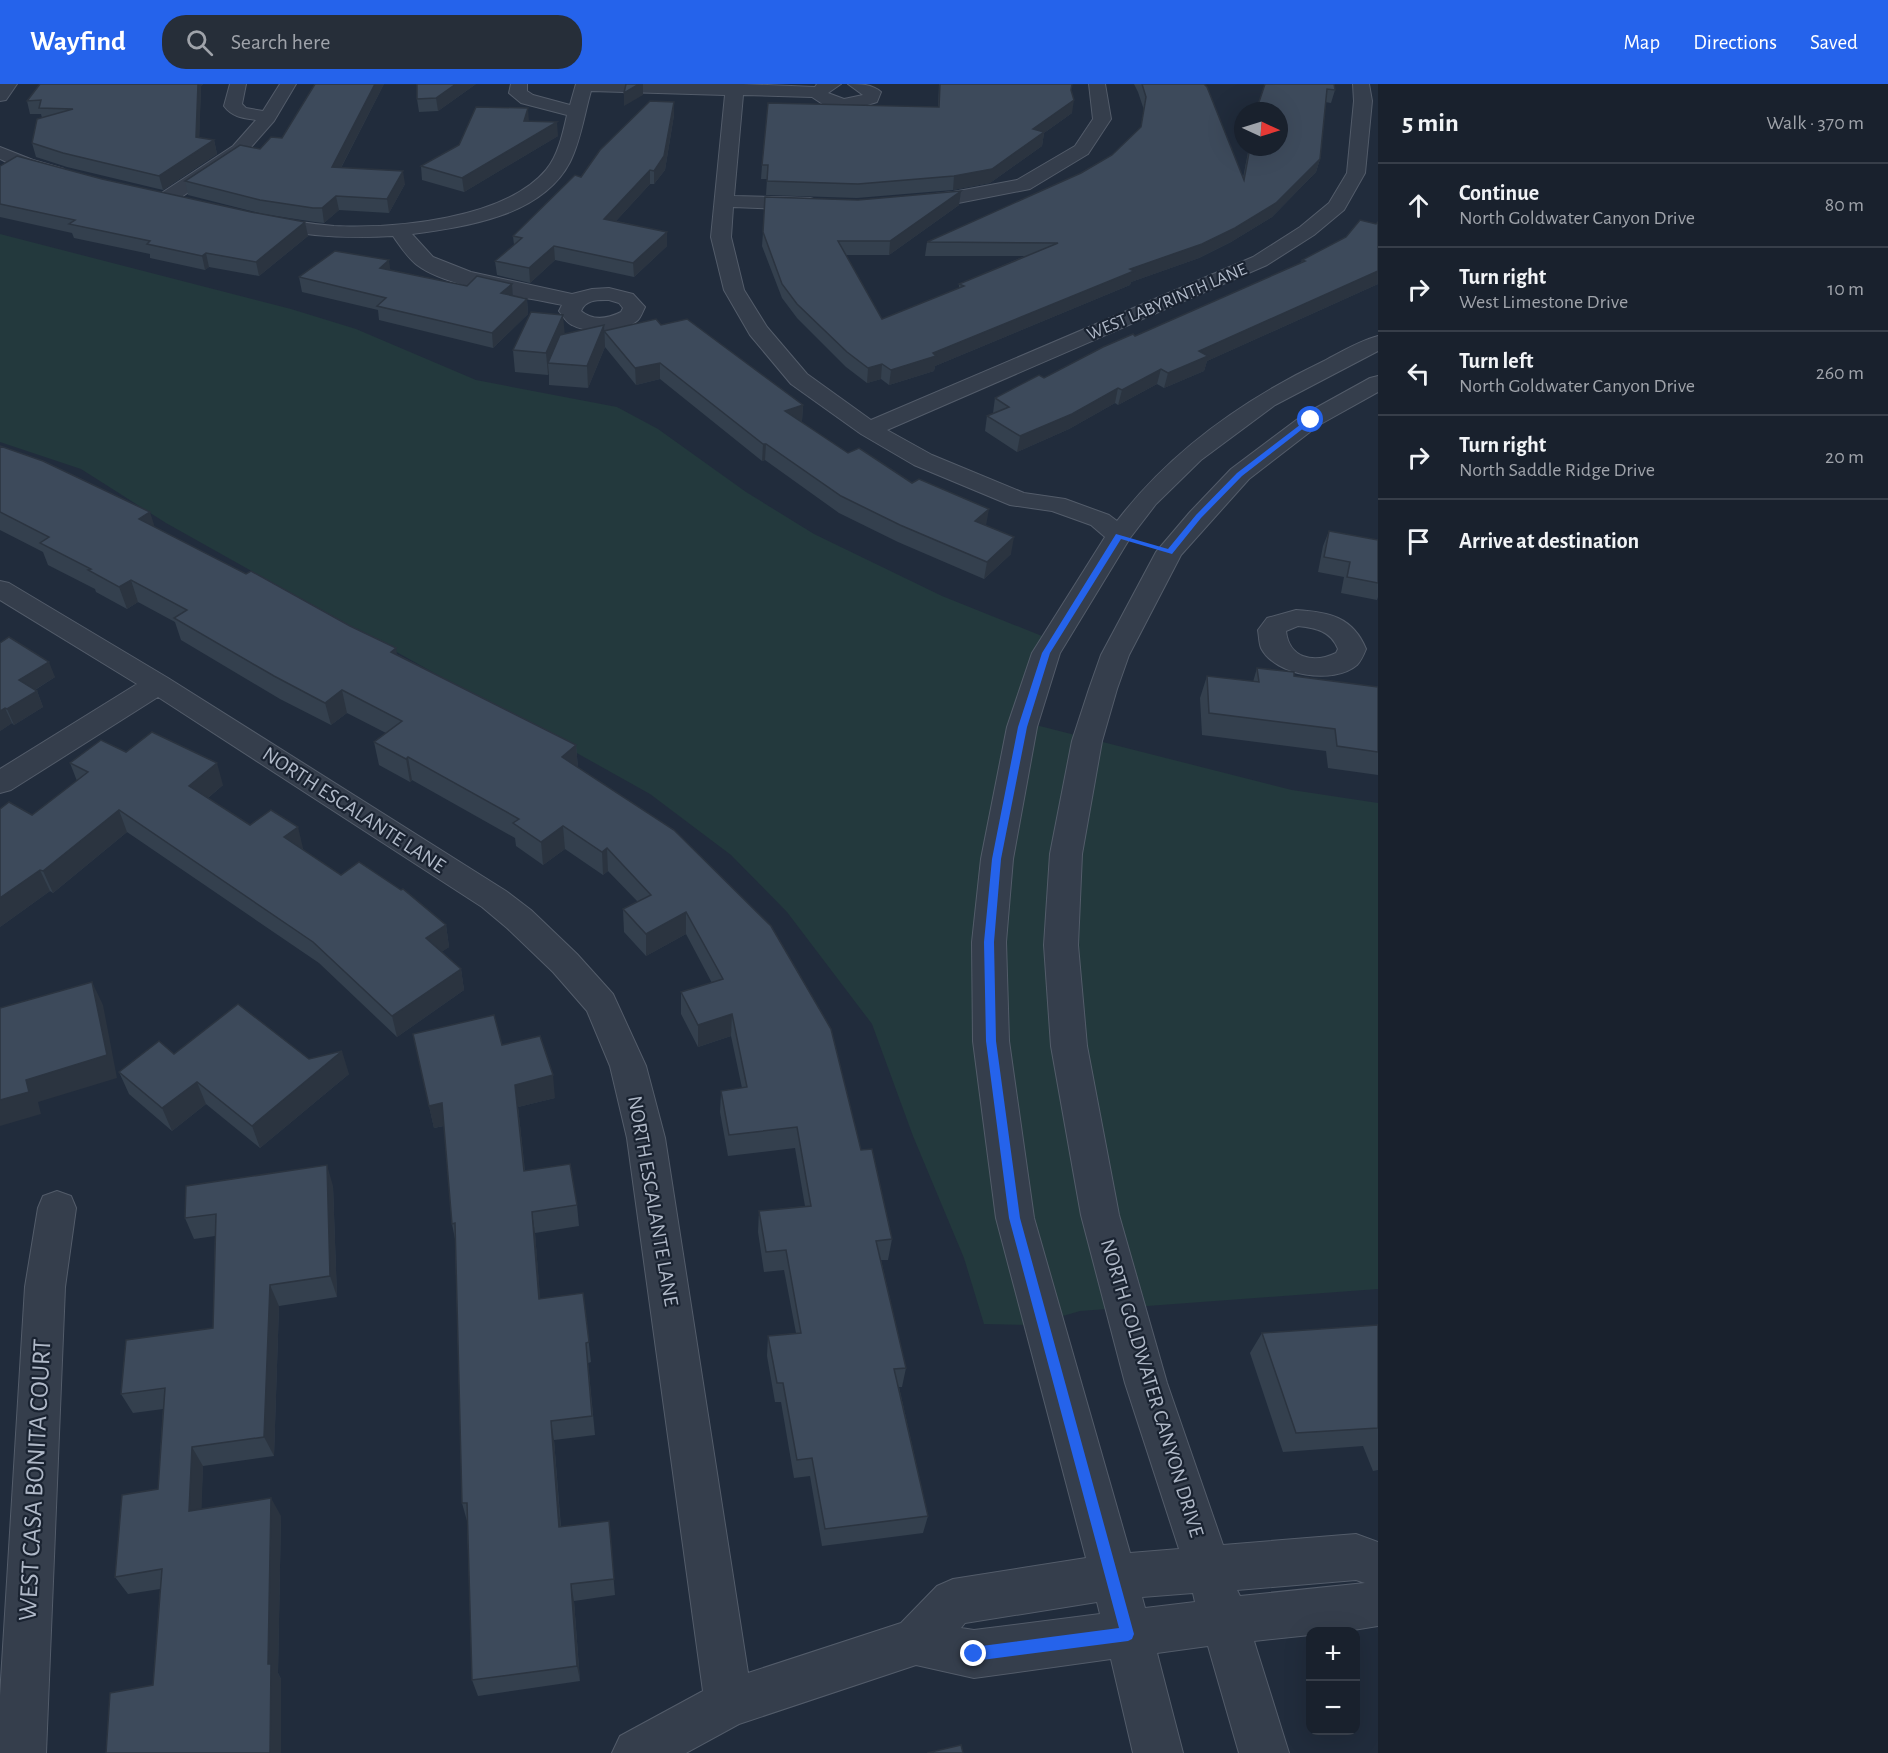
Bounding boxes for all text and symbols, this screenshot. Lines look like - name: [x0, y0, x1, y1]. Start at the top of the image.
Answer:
- search box: [162, 15, 582, 69]
- icon: search: [183, 26, 216, 59]
- text: Wayfind: [30, 28, 126, 56]
- text: Search here: [231, 31, 330, 53]
- text: Map: [1624, 32, 1660, 53]
- text: Directions: [1693, 32, 1777, 53]
- text: Saved: [1810, 32, 1858, 53]
- north arrow: [1234, 102, 1288, 156]
- text: 5 min: [1402, 110, 1459, 136]
- text: Walk · 370 m: [1766, 113, 1864, 133]
- text: Continue: [1459, 182, 1539, 204]
- icon: ahead: [1402, 189, 1435, 222]
- text: 80 m: [1825, 195, 1864, 215]
- text: North Goldwater Canyon Drive: [1459, 208, 1695, 228]
- street label: WEST LABYRINTH LANE: [1084, 260, 1250, 344]
- text: Turn right: [1459, 266, 1546, 288]
- icon: right: [1402, 273, 1435, 306]
- text: 10 m: [1827, 279, 1864, 299]
- text: West Limestone Drive: [1459, 292, 1628, 312]
- text: Turn left: [1459, 350, 1533, 372]
- icon: left: [1402, 357, 1435, 390]
- text: 260 m: [1816, 363, 1864, 383]
- text: North Goldwater Canyon Drive: [1459, 376, 1695, 396]
- route start: [1297, 406, 1323, 432]
- text: Turn right: [1459, 434, 1546, 456]
- icon: right: [1402, 441, 1435, 474]
- text: 20 m: [1825, 447, 1864, 467]
- text: North Saddle Ridge Drive: [1459, 460, 1655, 480]
- icon: arrive: [1402, 525, 1435, 558]
- text: Arrive at destination: [1459, 530, 1639, 552]
- street label: NORTH ESCALANTE LANE: [259, 743, 449, 877]
- street label: NORTH ESCALANTE LANE: [624, 1094, 682, 1308]
- street label: NORTH GOLDWATER CANYON DRIVE: [1097, 1237, 1207, 1539]
- street label: WEST CASA BONITA COURT: [15, 1338, 55, 1622]
- map controls: [1306, 1627, 1360, 1735]
- button: +: [1306, 1627, 1360, 1681]
- route end: [960, 1640, 986, 1666]
- button: −: [1306, 1681, 1360, 1735]

